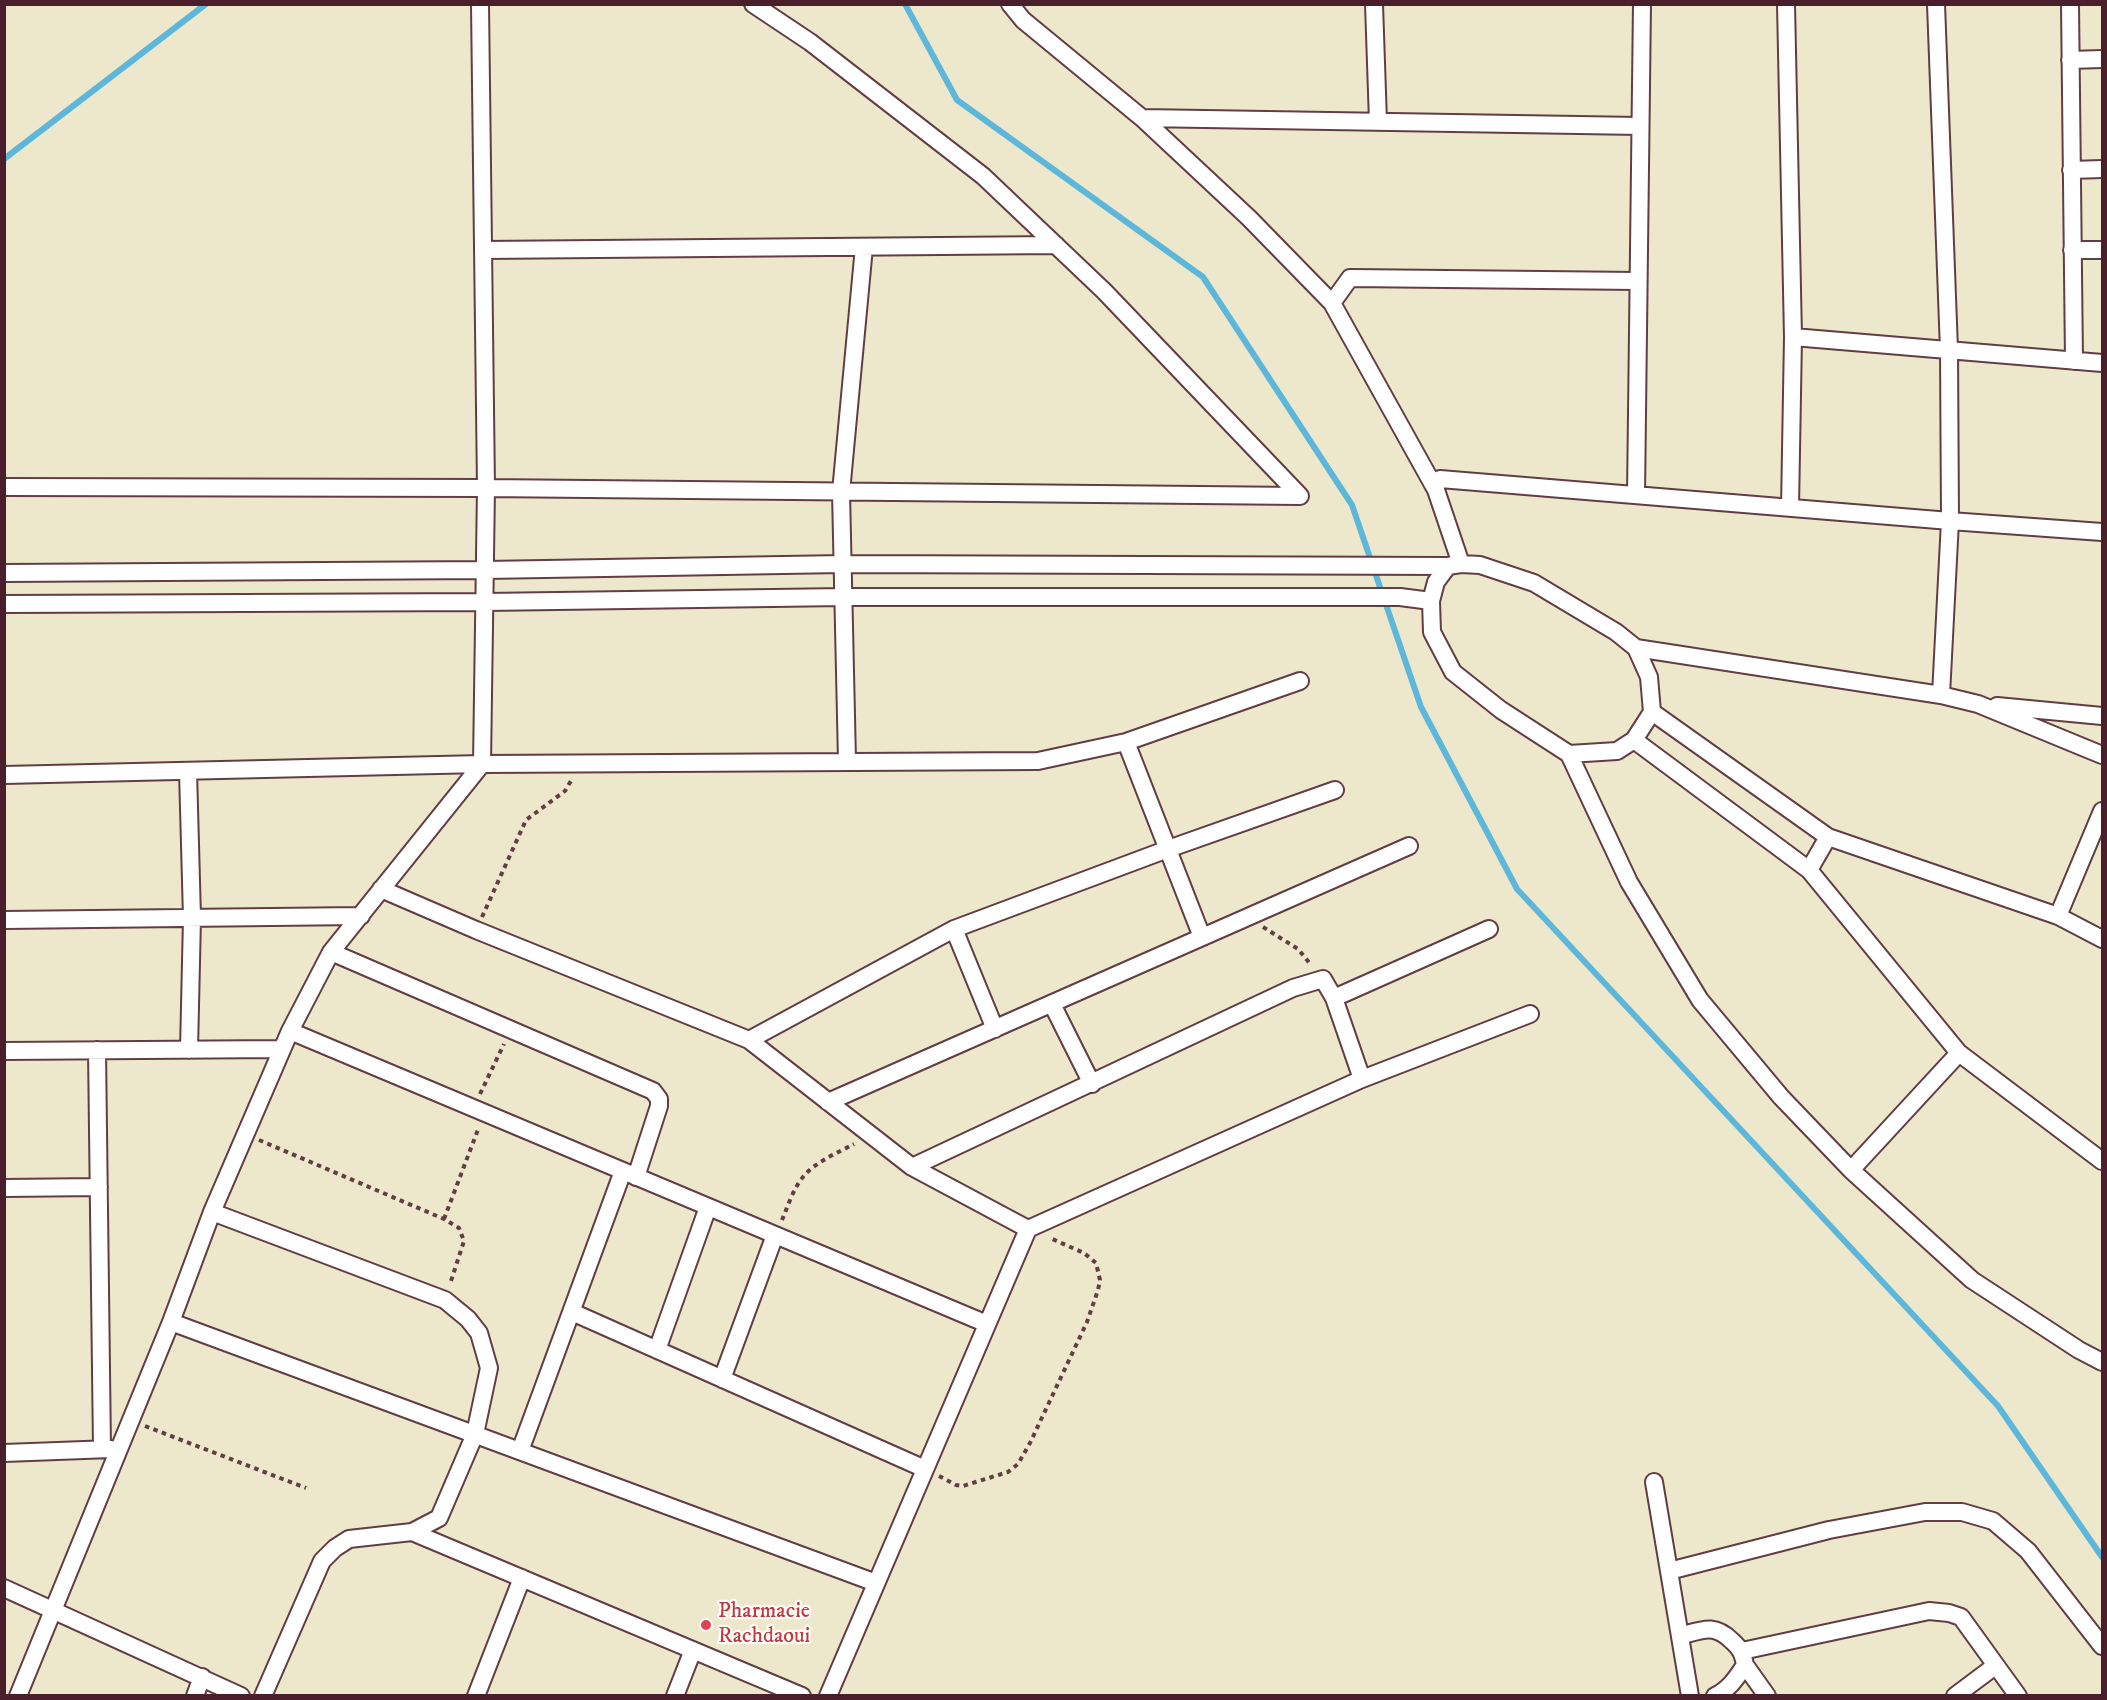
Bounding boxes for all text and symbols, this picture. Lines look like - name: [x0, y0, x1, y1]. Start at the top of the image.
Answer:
- place label: Pharmacie Rachdaoui: [718, 1599, 810, 1651]
- marker: Pharmacie Rachdaoui: [699, 1618, 713, 1632]

